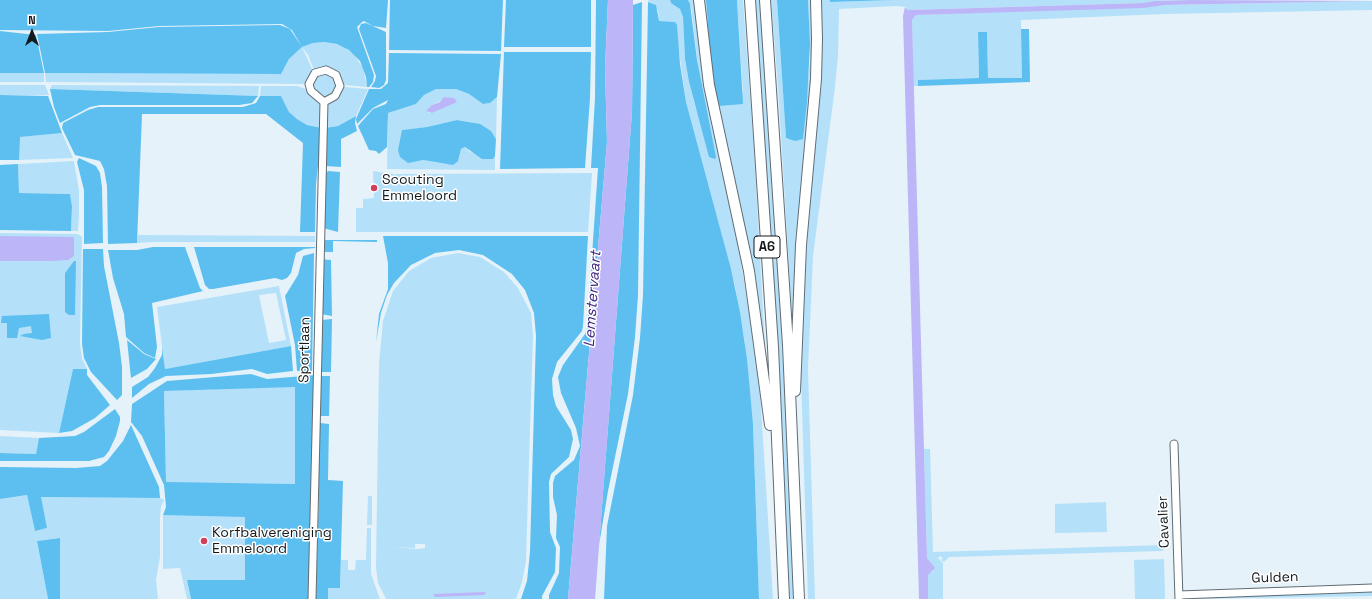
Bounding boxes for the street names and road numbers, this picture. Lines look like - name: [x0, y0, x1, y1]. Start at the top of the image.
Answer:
- road number: A6: [754, 236, 780, 258]
- street label: Sportlaan: [296, 317, 314, 383]
- street label: Cavalier: [1155, 495, 1173, 549]
- street label: Gulden: [1251, 569, 1299, 587]

